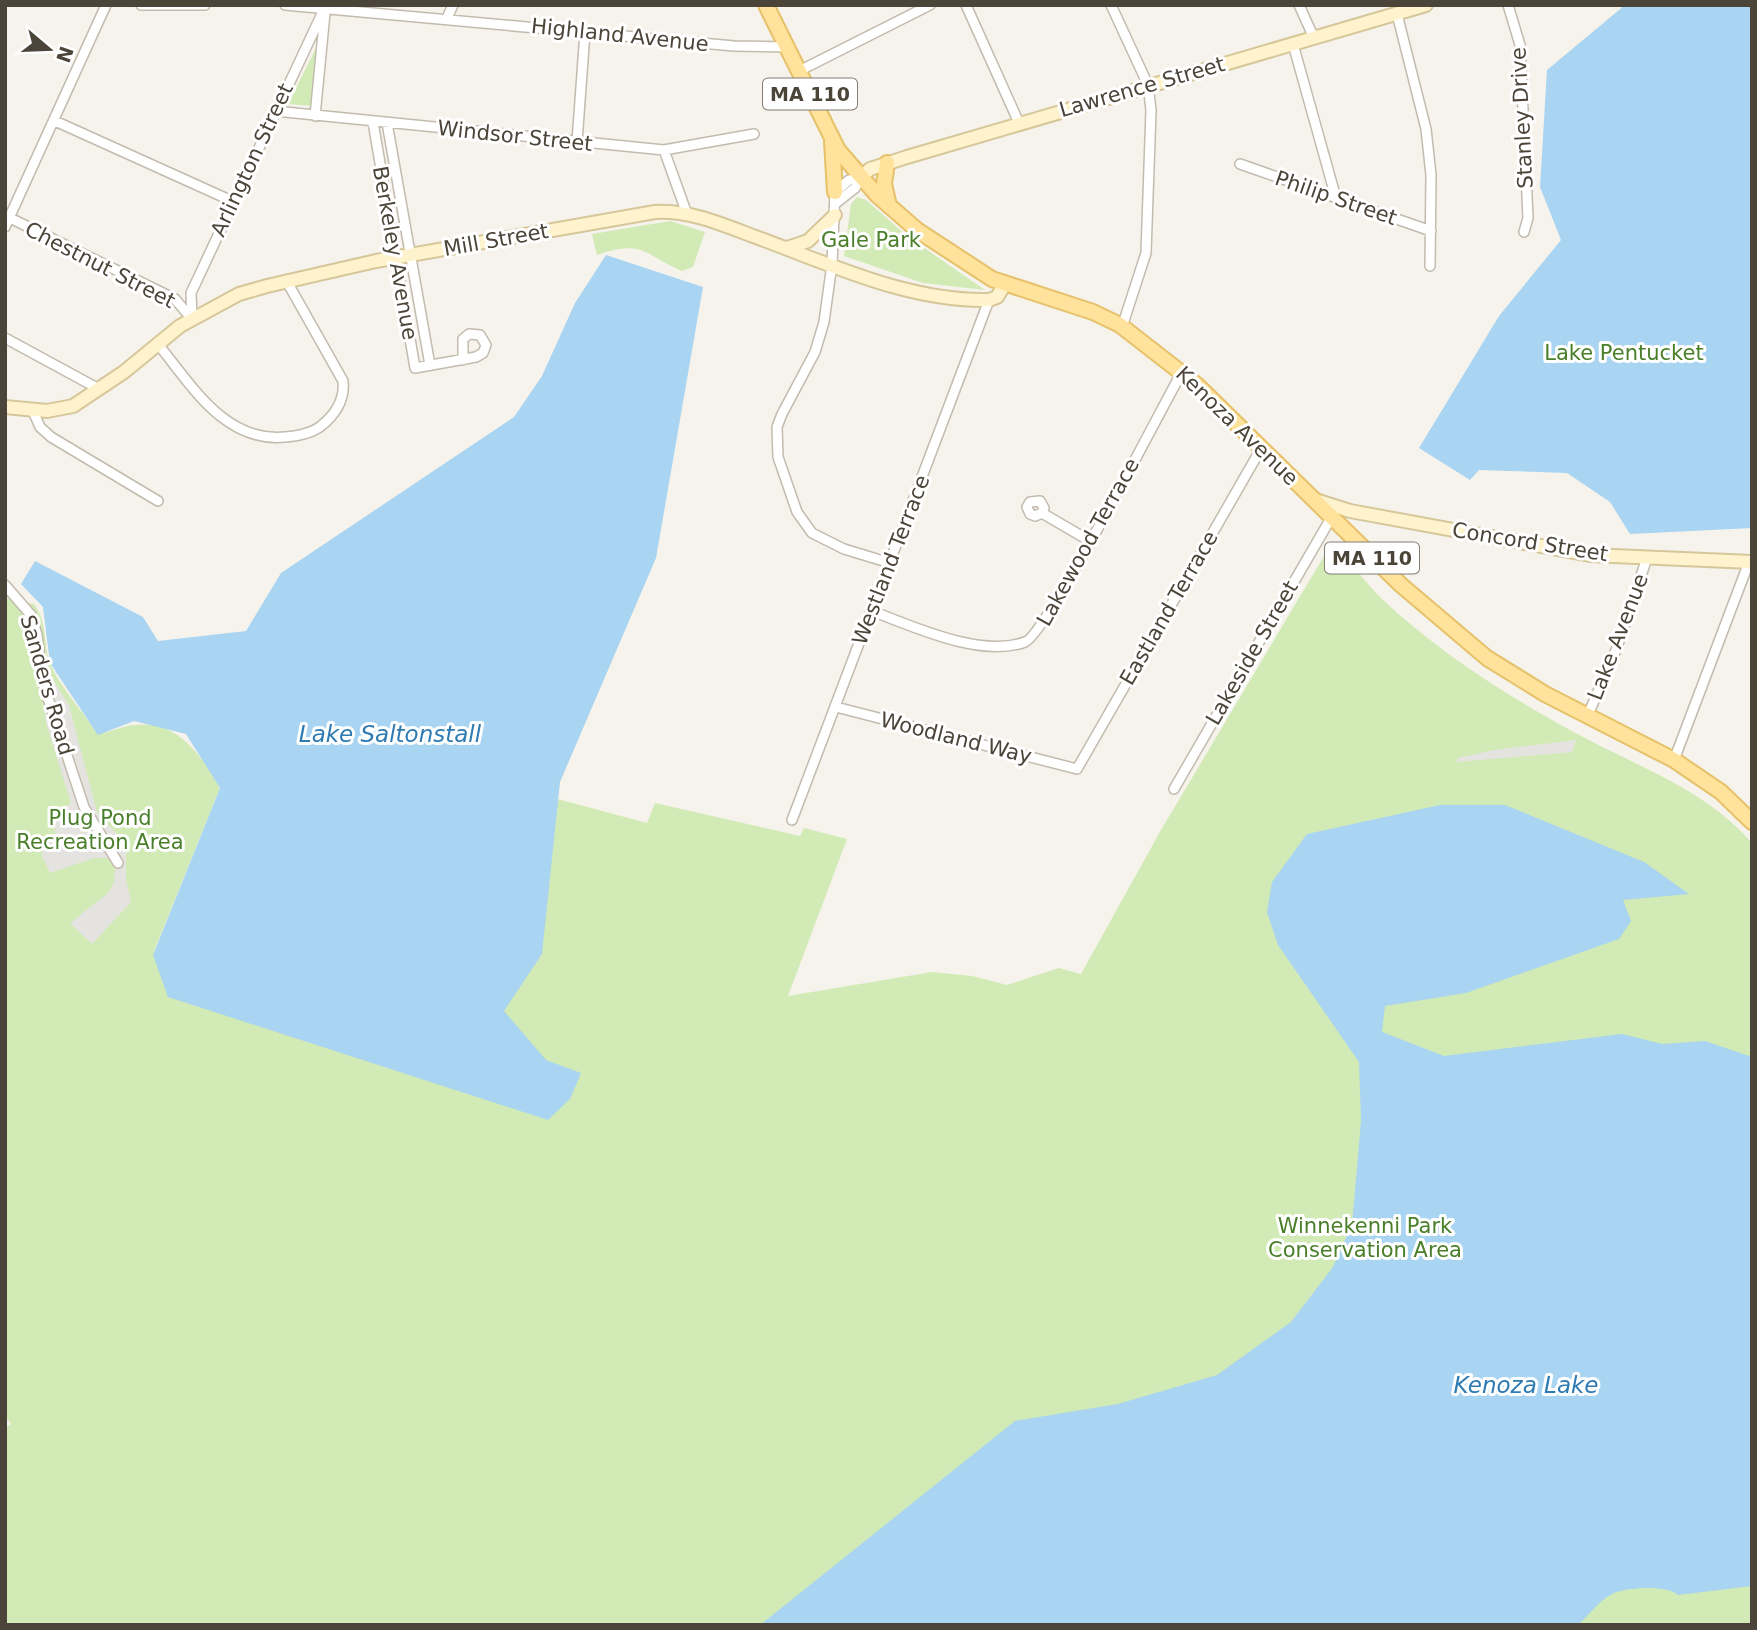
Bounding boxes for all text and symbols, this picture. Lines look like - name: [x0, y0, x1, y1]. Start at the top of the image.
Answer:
- north arrow: [14, 14, 84, 84]
- street label: Highland Avenue: [530, 14, 710, 56]
- text: N: [52, 43, 78, 66]
- street label: Stanley Drive: [1506, 47, 1538, 189]
- street label: Lawrence Street: [1056, 52, 1228, 122]
- road number: MA 110: [763, 78, 857, 110]
- street label: Arlington Street: [206, 80, 298, 240]
- street label: Windsor Street: [436, 116, 594, 156]
- street label: Berkeley Avenue: [368, 164, 422, 342]
- street label: Philip Street: [1272, 166, 1400, 230]
- street label: Chestnut Street: [21, 217, 179, 313]
- street label: Mill Street: [442, 219, 550, 261]
- park label: Gale Park: [821, 228, 922, 252]
- park label: Lake Pentucket: [1544, 341, 1704, 365]
- street label: Kenoza Avenue: [1171, 362, 1303, 490]
- street label: Lakewood Terrace: [1032, 454, 1144, 630]
- street label: Westland Terrace: [848, 472, 934, 648]
- street label: Concord Street: [1450, 518, 1610, 566]
- street label: Eastland Terrace: [1115, 527, 1223, 689]
- road number: MA 110: [1325, 542, 1419, 573]
- street label: Lake Avenue: [1583, 570, 1653, 704]
- street label: Lakeside Street: [1201, 577, 1303, 729]
- street label: Sanders Road: [16, 612, 78, 758]
- street label: Woodland Way: [878, 708, 1034, 768]
- water label: Lake Saltonstall: [299, 721, 482, 747]
- park label: Plug Pond Recreation Area: [16, 806, 184, 854]
- park label: Winnekenni Park Conservation Area: [1268, 1214, 1462, 1262]
- water label: Kenoza Lake: [1454, 1372, 1598, 1398]

